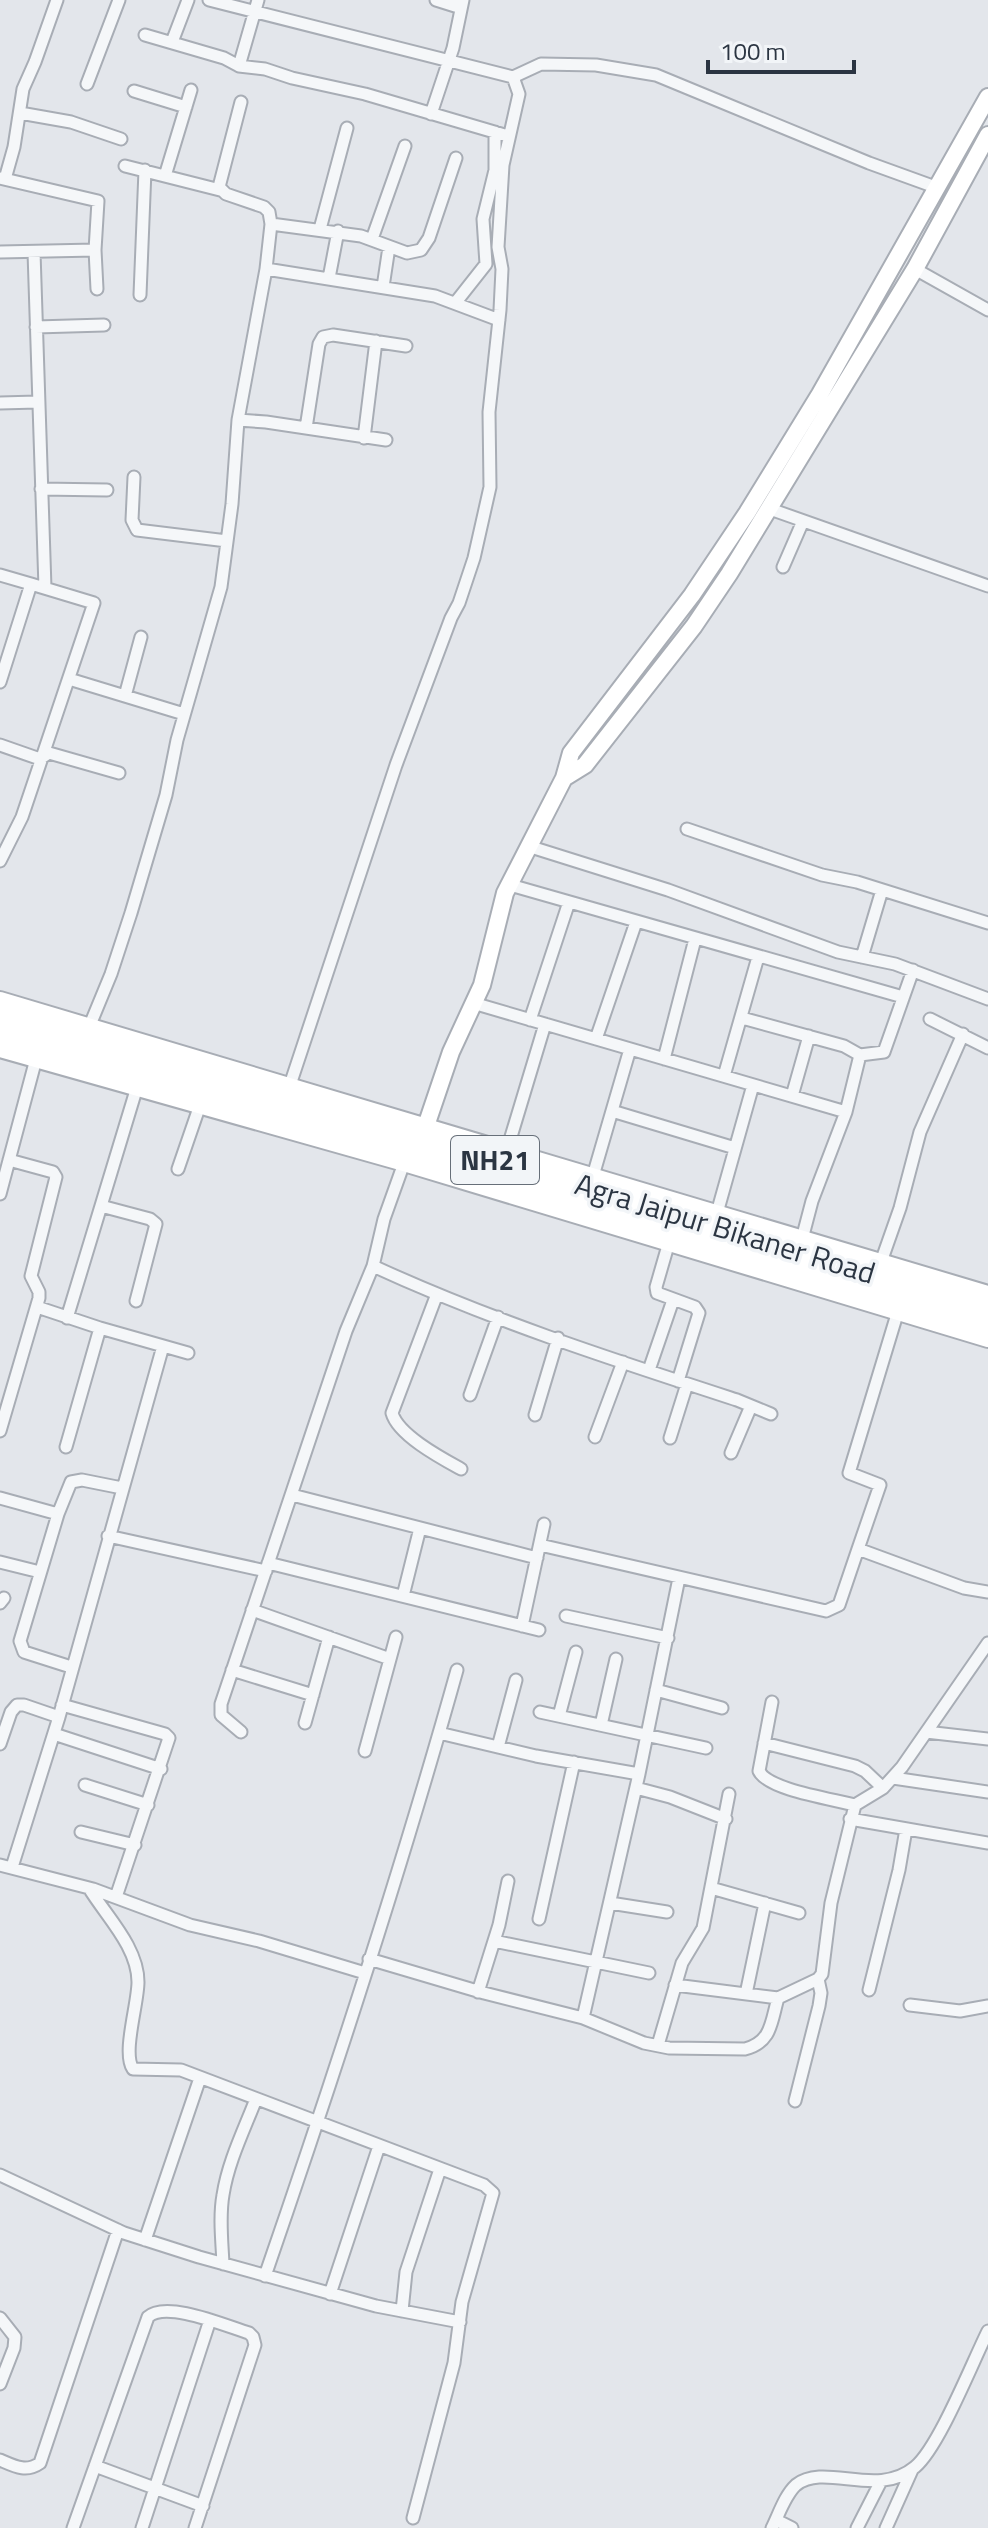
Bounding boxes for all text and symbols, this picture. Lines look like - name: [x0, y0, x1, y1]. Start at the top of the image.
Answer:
- scale bar: [708, 24, 854, 74]
- text: 100 m: [720, 33, 786, 69]
- road number: NH21: [451, 1136, 539, 1184]
- street label: Agra Jaipur Bikaner Road: [570, 1160, 881, 1296]

